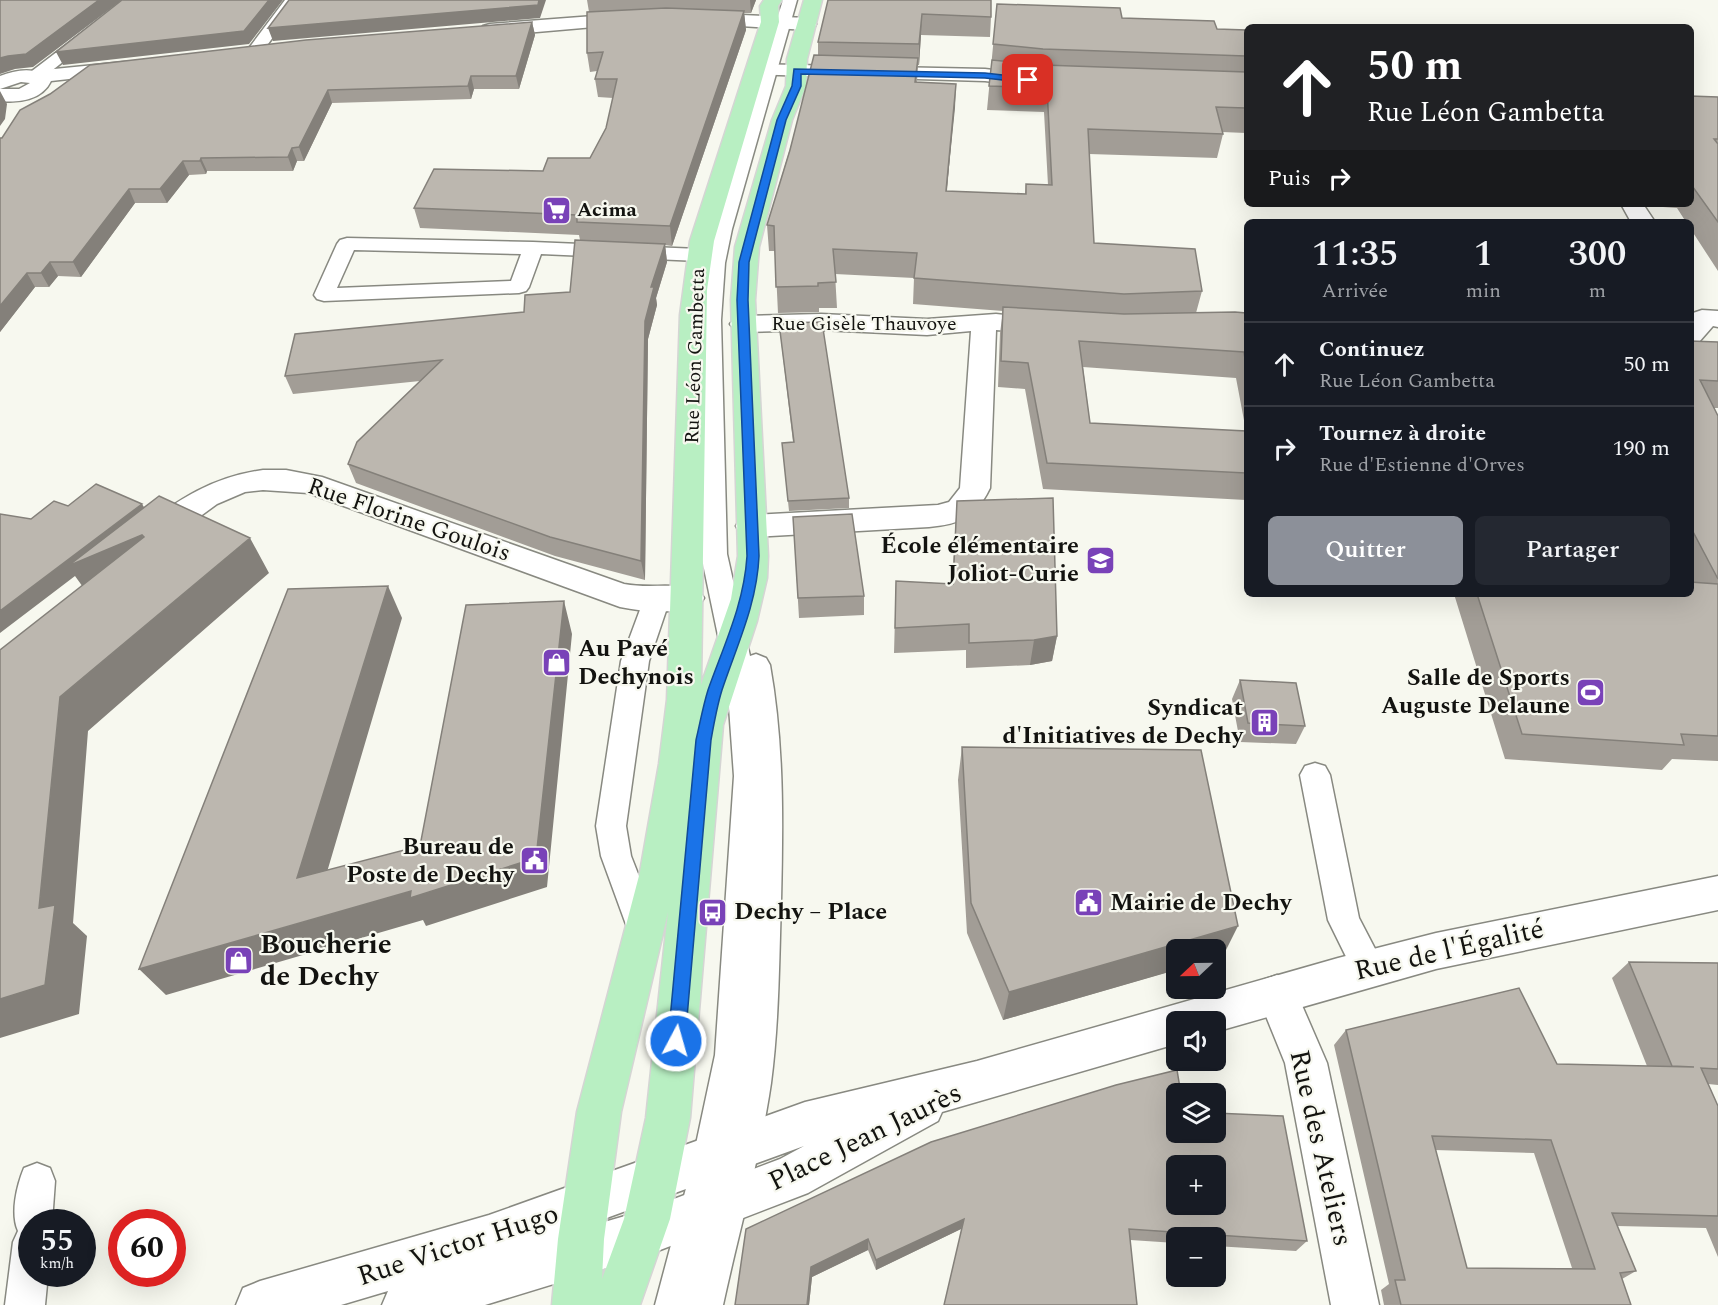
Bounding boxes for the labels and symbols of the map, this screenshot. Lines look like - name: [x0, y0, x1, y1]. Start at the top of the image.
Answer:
- pin: [1002, 54, 1053, 105]
- supermarket icon: Acima: [540, 194, 572, 226]
- place label: Acima: [577, 195, 637, 225]
- street label: Rue Léon Gambetta: [677, 267, 713, 444]
- street label: Rue Gisèle Thauvoye: [771, 309, 957, 339]
- street label: Rue Florine Goulois: [303, 468, 515, 572]
- place label: École élémentaire Joliot-Curie: [881, 528, 1079, 592]
- school or university icon: École élémentaire Joliot-Curie: [1084, 544, 1116, 576]
- place label: Au Pavé Dechynois: [578, 631, 694, 695]
- shop icon: Au Pavé Dechynois: [541, 647, 573, 679]
- place label: Salle de Sports Auguste Delaune: [1381, 660, 1570, 724]
- sports icon: Salle de Sports Auguste Delaune: [1575, 676, 1607, 708]
- place label: Syndicat d'Initiatives de Dechy: [1002, 690, 1245, 754]
- building icon: Syndicat d'Initiatives de Dechy: [1248, 706, 1280, 738]
- place label: Bureau de Poste de Dechy: [346, 829, 516, 893]
- public building icon: Bureau de Poste de Dechy: [519, 845, 551, 877]
- place label: Mairie de Dechy: [1110, 885, 1293, 921]
- public building icon: Mairie de Dechy: [1073, 887, 1105, 919]
- place label: Dechy – Place: [734, 894, 887, 930]
- bus stop icon: Dechy – Place: [697, 896, 729, 928]
- street label: Rue de l'Égalité: [1350, 907, 1548, 993]
- place label: Boucherie de Dechy: [260, 923, 392, 998]
- north arrow: [1166, 939, 1226, 999]
- shop icon: Boucherie de Dechy: [223, 944, 255, 976]
- position arrow: [644, 1009, 708, 1073]
- street label: Rue des Ateliers: [1278, 1046, 1364, 1250]
- street label: Place Jean Jaurès: [761, 1071, 969, 1203]
- street label: Rue Victor Hugo: [352, 1192, 564, 1298]
- speed limit sign: 60: [108, 1209, 186, 1287]

